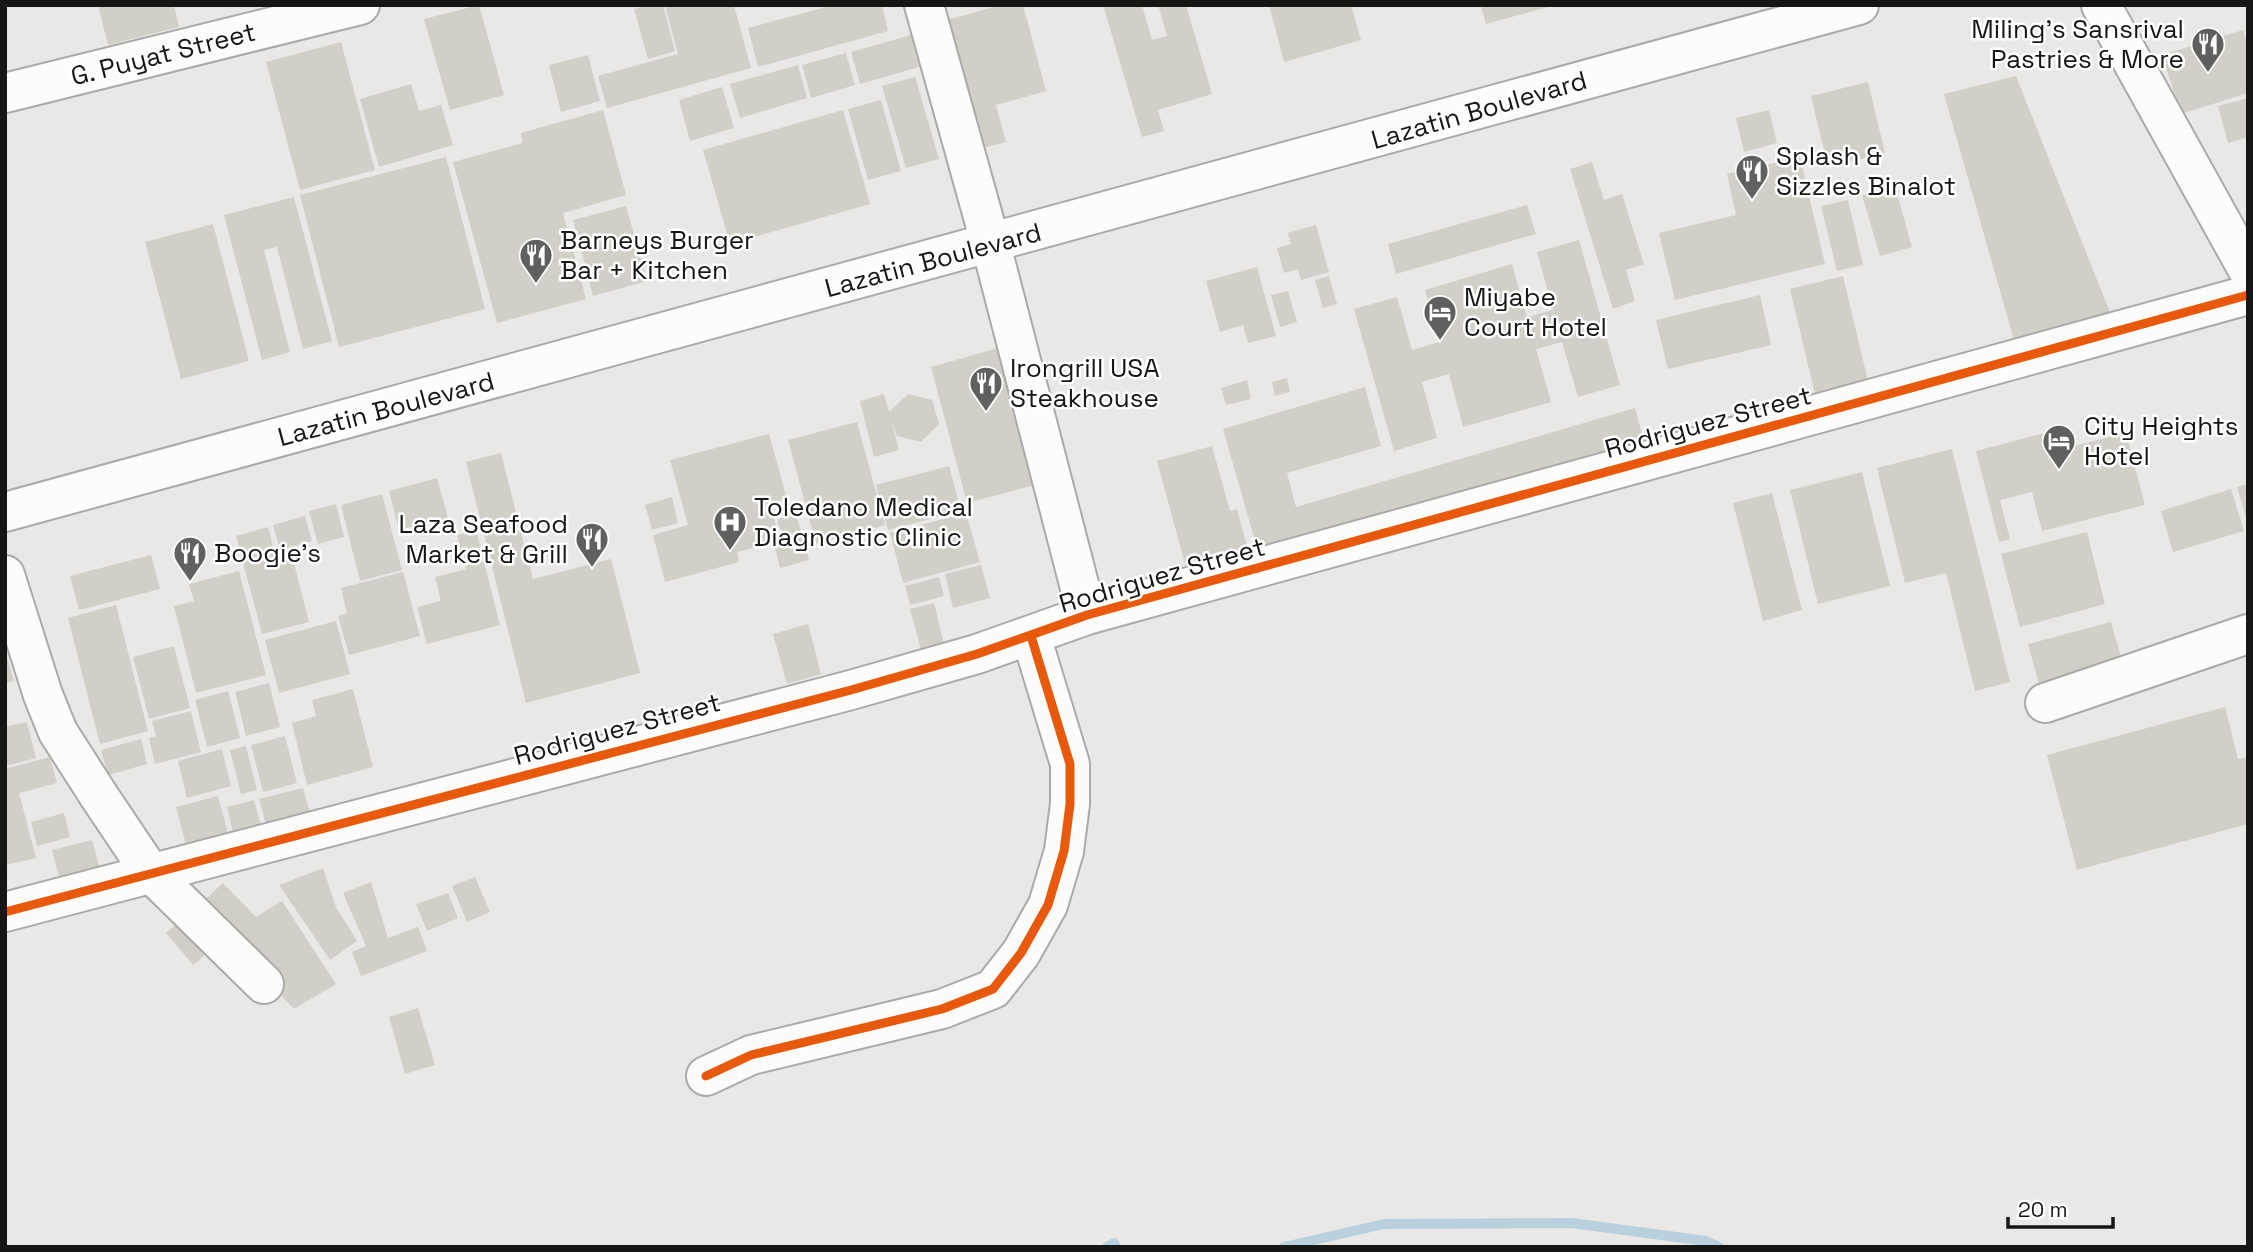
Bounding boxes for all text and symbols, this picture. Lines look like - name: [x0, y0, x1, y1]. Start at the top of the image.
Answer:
- place label: Miling's Sansrival Pastries & More: [1971, 12, 2184, 76]
- street label: G. Puyat Street: [67, 15, 259, 93]
- restaurant icon: Miling's Sansrival Pastries & More: [2189, 25, 2227, 74]
- street label: Lazatin Boulevard: [1367, 63, 1591, 157]
- place label: Splash & Sizzles Binalot: [1776, 139, 1956, 203]
- restaurant icon: Splash & Sizzles Binalot: [1733, 152, 1771, 201]
- street label: Lazatin Boulevard: [821, 215, 1045, 305]
- place label: Barneys Burger Bar + Kitchen: [560, 223, 754, 287]
- restaurant icon: Barneys Burger Bar + Kitchen: [517, 236, 555, 285]
- place label: Miyabe Court Hotel: [1464, 280, 1607, 344]
- hotel icon: Miyabe Court Hotel: [1421, 293, 1459, 342]
- place label: Irongrill USA Steakhouse: [1010, 351, 1160, 415]
- street label: Lazatin Boulevard: [274, 364, 498, 454]
- restaurant icon: Irongrill USA Steakhouse: [967, 364, 1005, 413]
- street label: Rodriguez Street: [1601, 378, 1815, 466]
- place label: City Heights Hotel: [2084, 409, 2238, 473]
- hotel icon: City Heights Hotel: [2040, 422, 2078, 471]
- place label: Toledano Medical Diagnostic Clinic: [754, 490, 973, 554]
- hospital icon: Toledano Medical Diagnostic Clinic: [711, 503, 749, 552]
- place label: Laza Seafood Market & Grill: [399, 507, 568, 571]
- restaurant icon: Laza Seafood Market & Grill: [573, 520, 611, 569]
- street label: Rodriguez Street: [1055, 529, 1269, 621]
- restaurant icon: Boogie's: [171, 534, 209, 583]
- place label: Boogie's: [214, 536, 321, 570]
- street label: Rodriguez Street: [510, 685, 724, 773]
- scale bar: [2008, 1186, 2113, 1230]
- text: 20 m: [2018, 1196, 2068, 1223]

